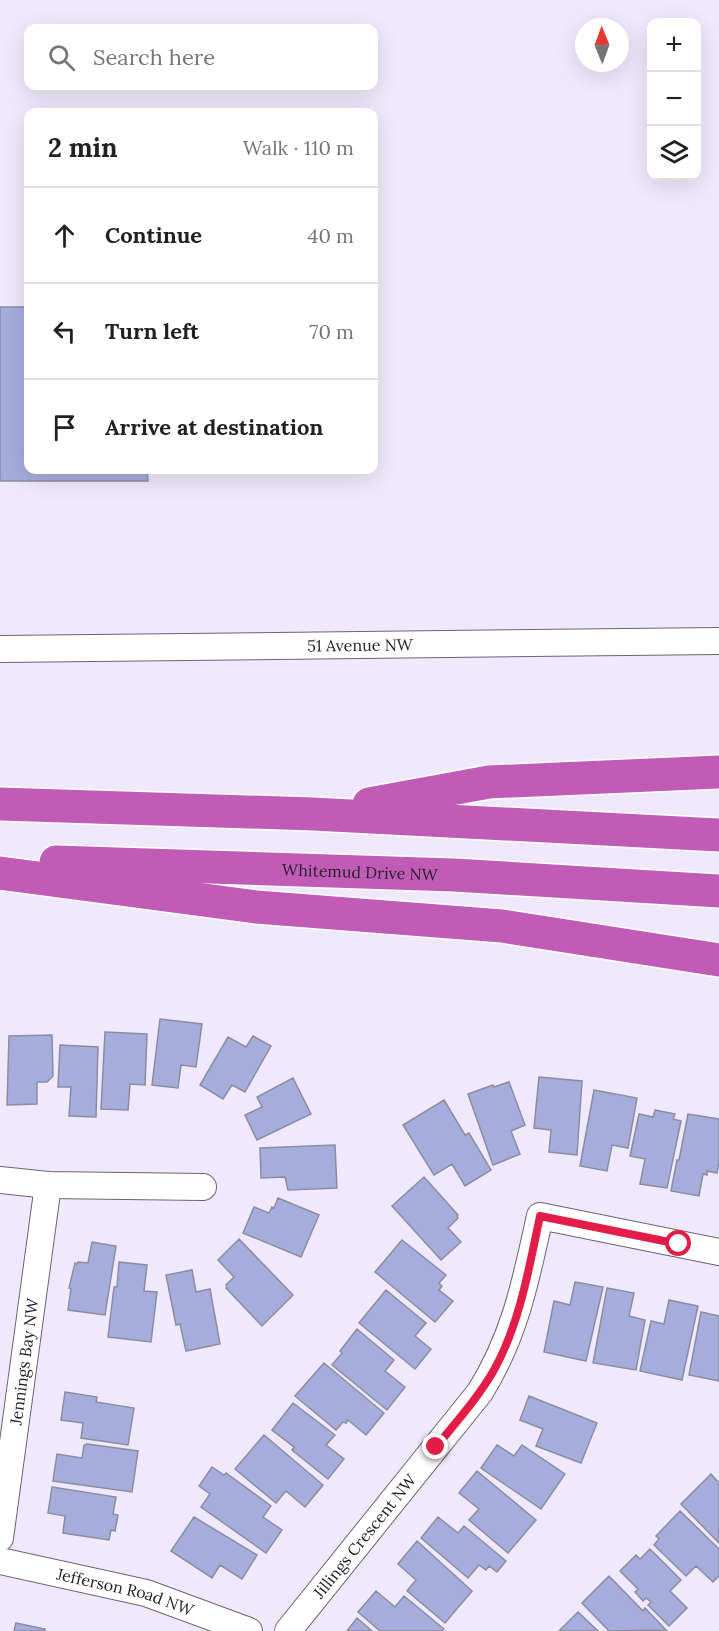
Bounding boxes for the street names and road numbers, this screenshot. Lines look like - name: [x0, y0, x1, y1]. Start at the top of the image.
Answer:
- street label: 51 Avenue NW: [307, 634, 414, 656]
- street label: Whitemud Drive NW: [282, 859, 439, 884]
- street label: Jennings Bay NW: [5, 1296, 43, 1427]
- street label: Jillings Crescent NW: [308, 1469, 421, 1603]
- street label: Jefferson Road NW: [54, 1564, 198, 1620]

